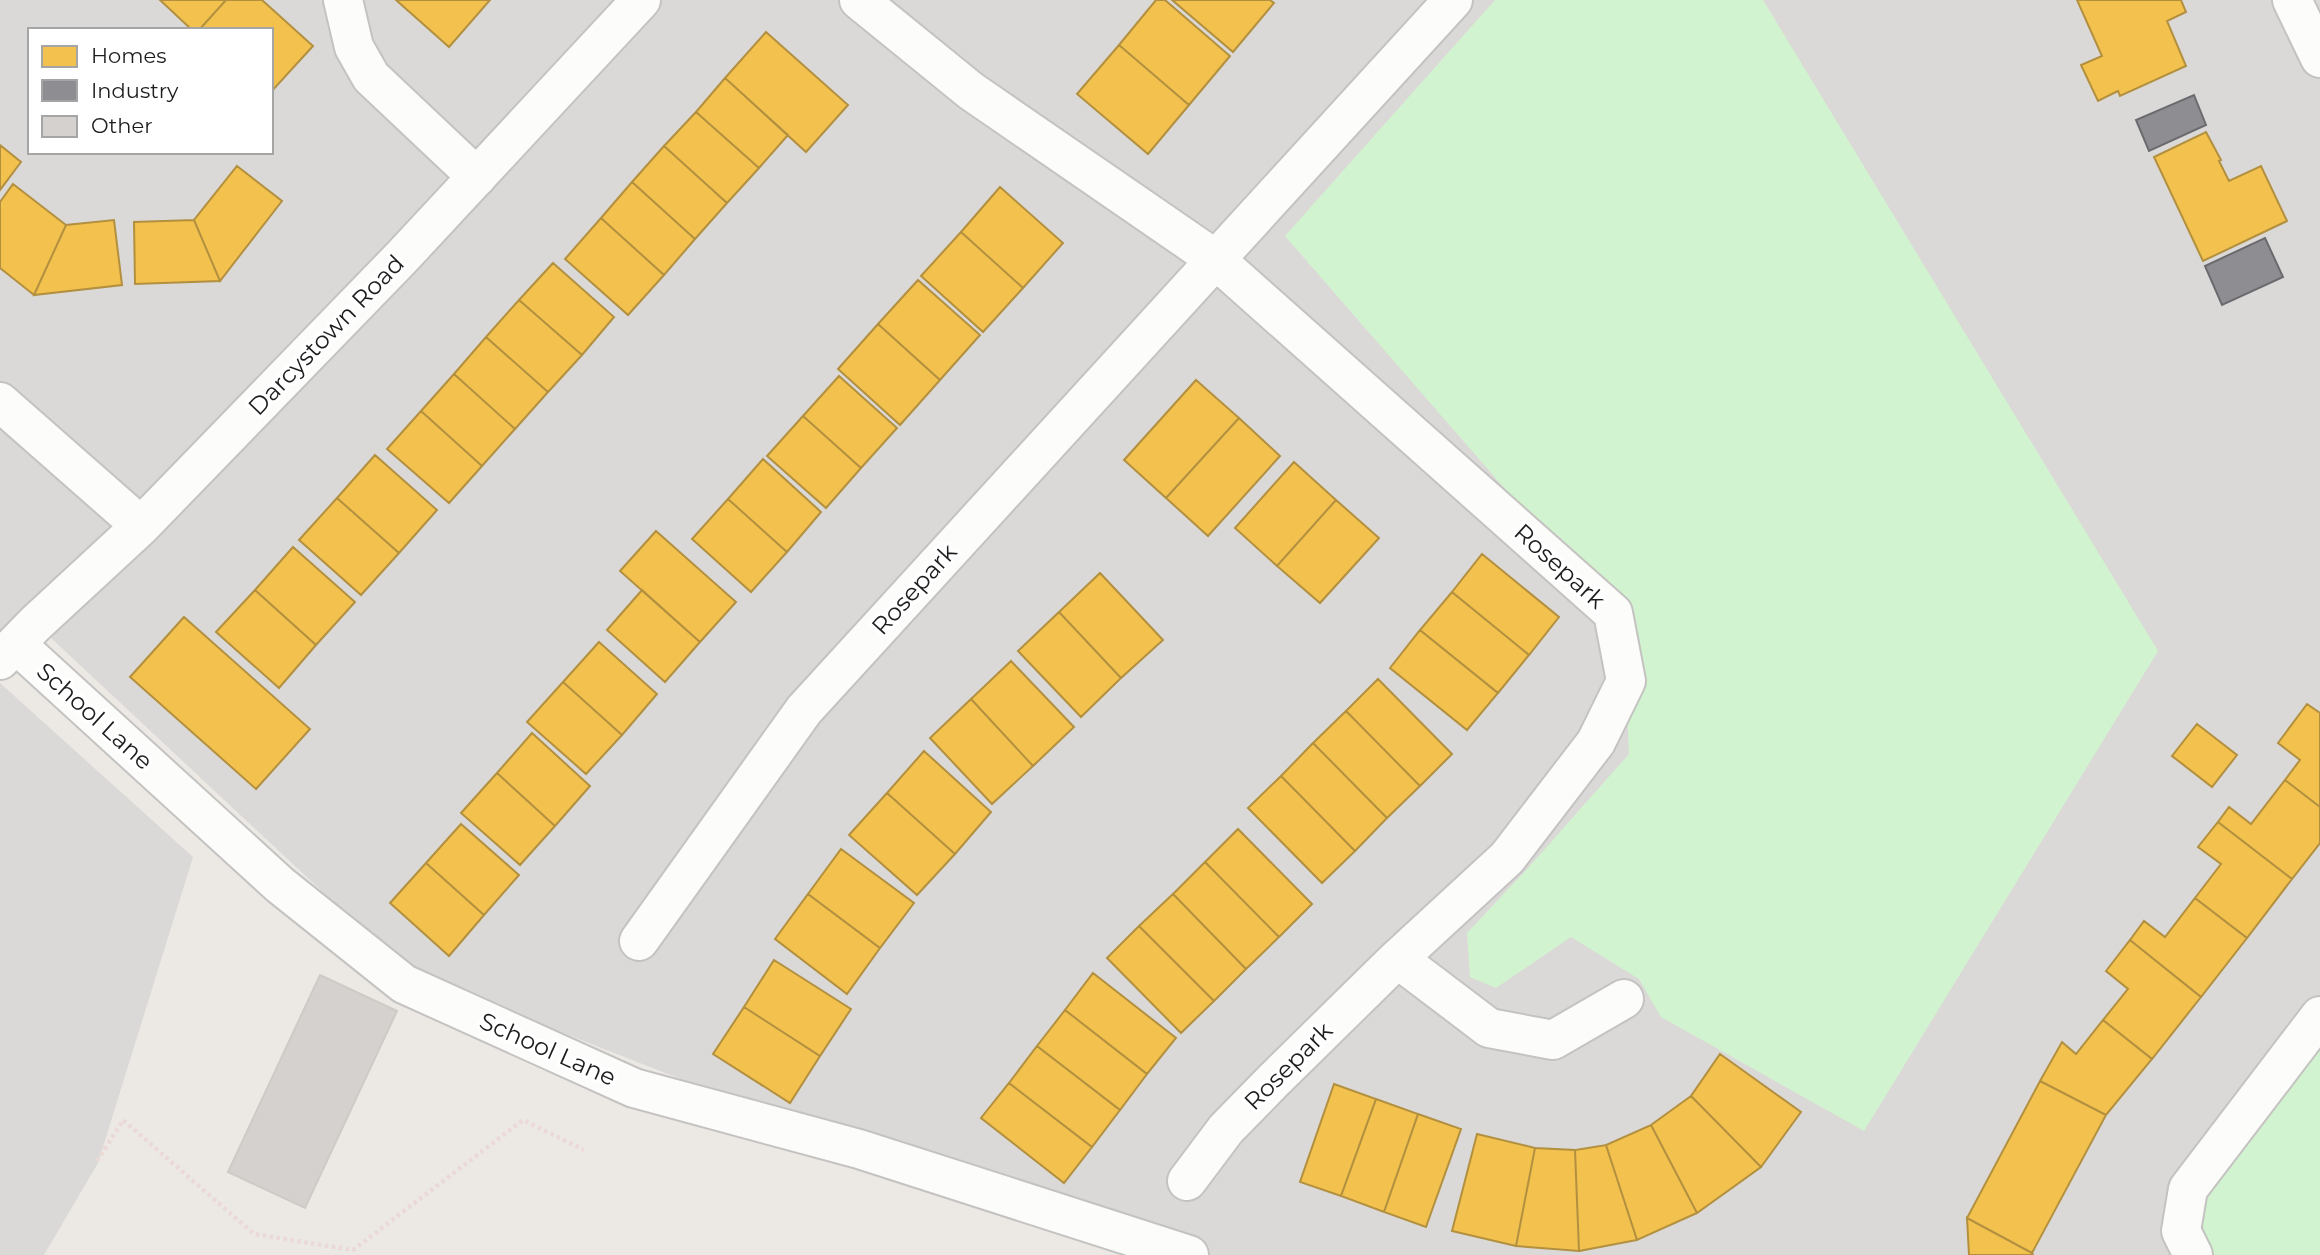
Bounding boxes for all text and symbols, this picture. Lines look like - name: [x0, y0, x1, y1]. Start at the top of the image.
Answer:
- legend: [28, 28, 273, 154]
- text: Homes: [91, 43, 166, 68]
- text: Industry: [91, 78, 179, 103]
- text: Other: [91, 113, 153, 138]
- street label: Darcystown Road: [242, 249, 410, 421]
- street label: Rosepark: [1508, 518, 1612, 615]
- street label: Rosepark: [866, 537, 963, 641]
- street label: School Lane: [31, 656, 159, 776]
- street label: School Lane: [475, 1006, 621, 1092]
- street label: Rosepark: [1238, 1015, 1339, 1116]

